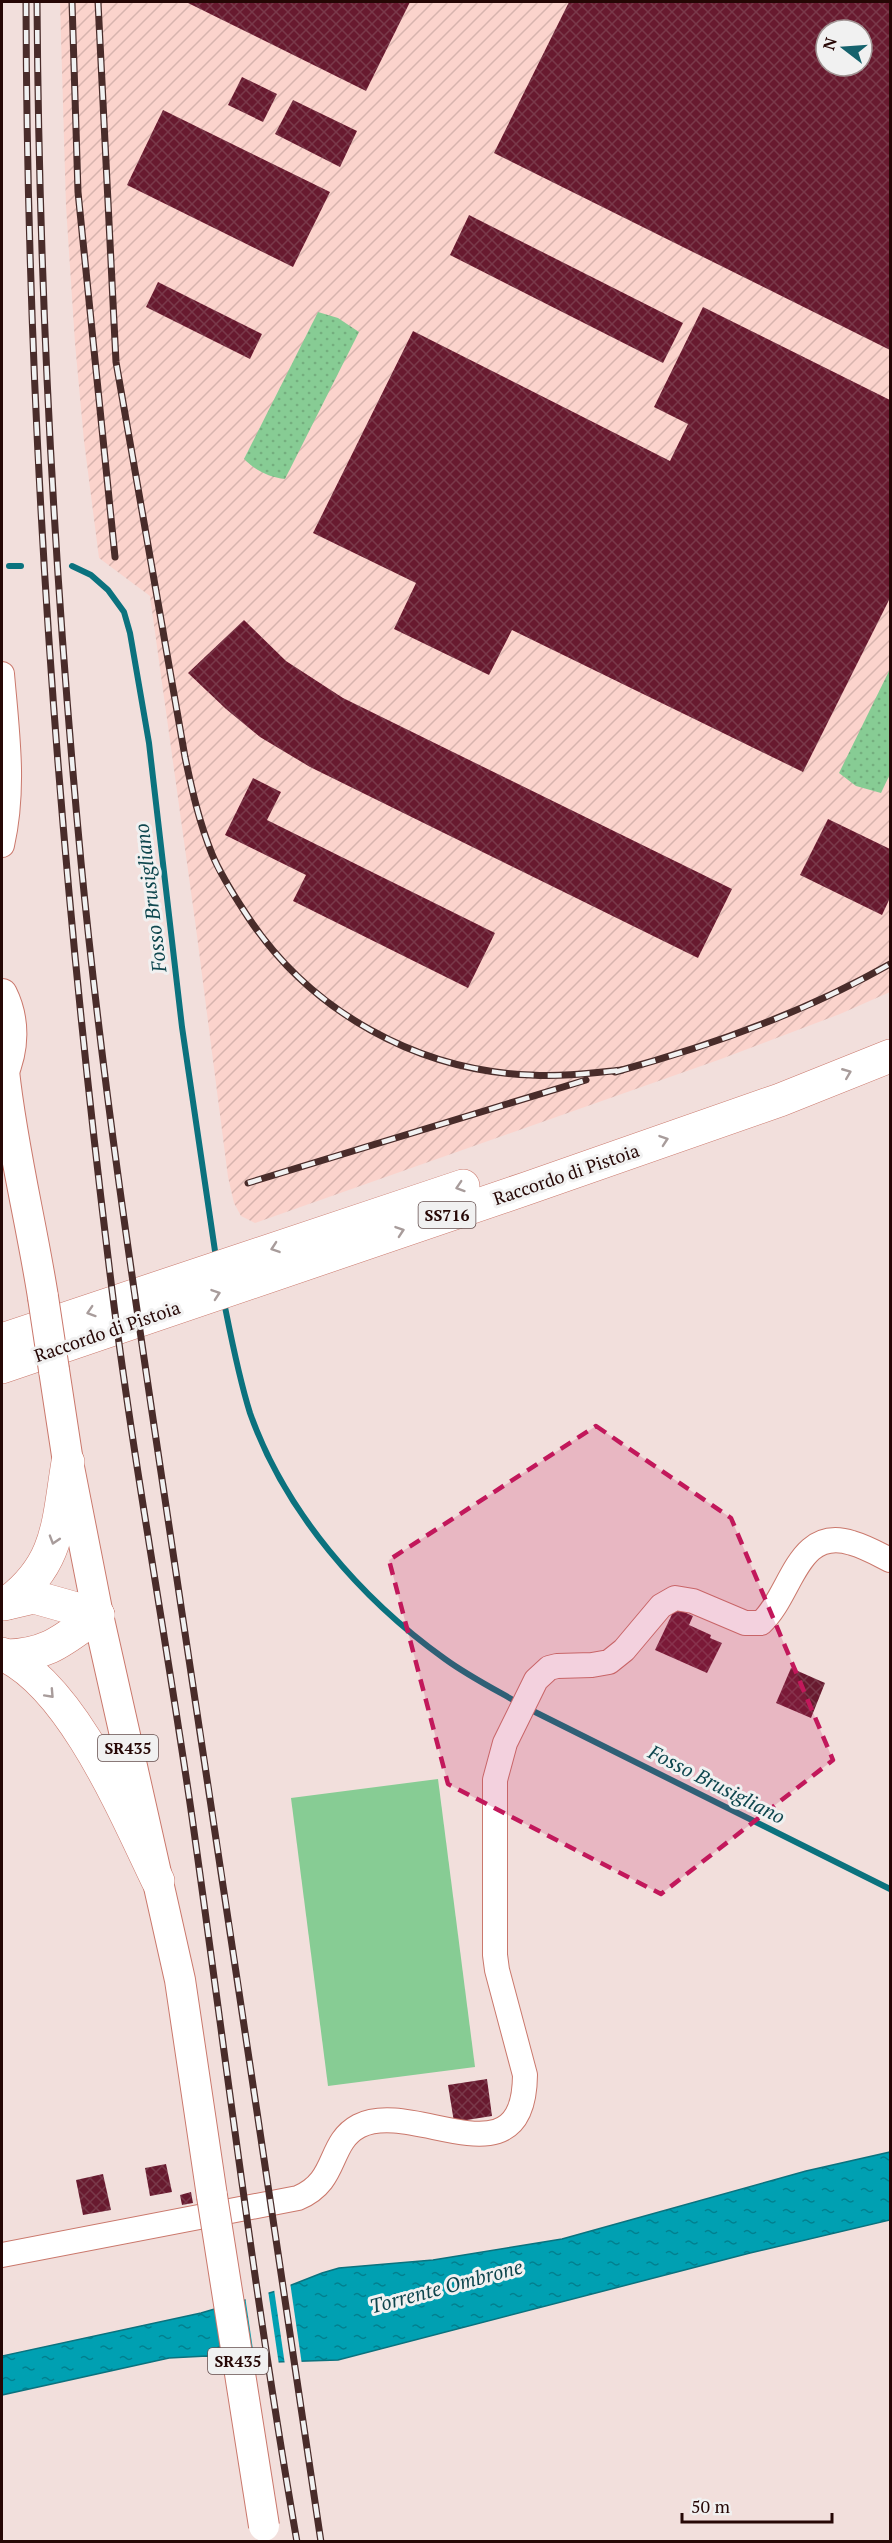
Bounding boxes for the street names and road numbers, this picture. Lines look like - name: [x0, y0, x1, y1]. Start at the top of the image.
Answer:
- street label: Raccordo di Pistoia: [490, 1138, 642, 1210]
- road number: SS716: [418, 1202, 476, 1228]
- street label: Raccordo di Pistoia: [31, 1295, 183, 1367]
- road number: SR435: [98, 1735, 158, 1761]
- road number: SR435: [208, 2348, 268, 2374]

